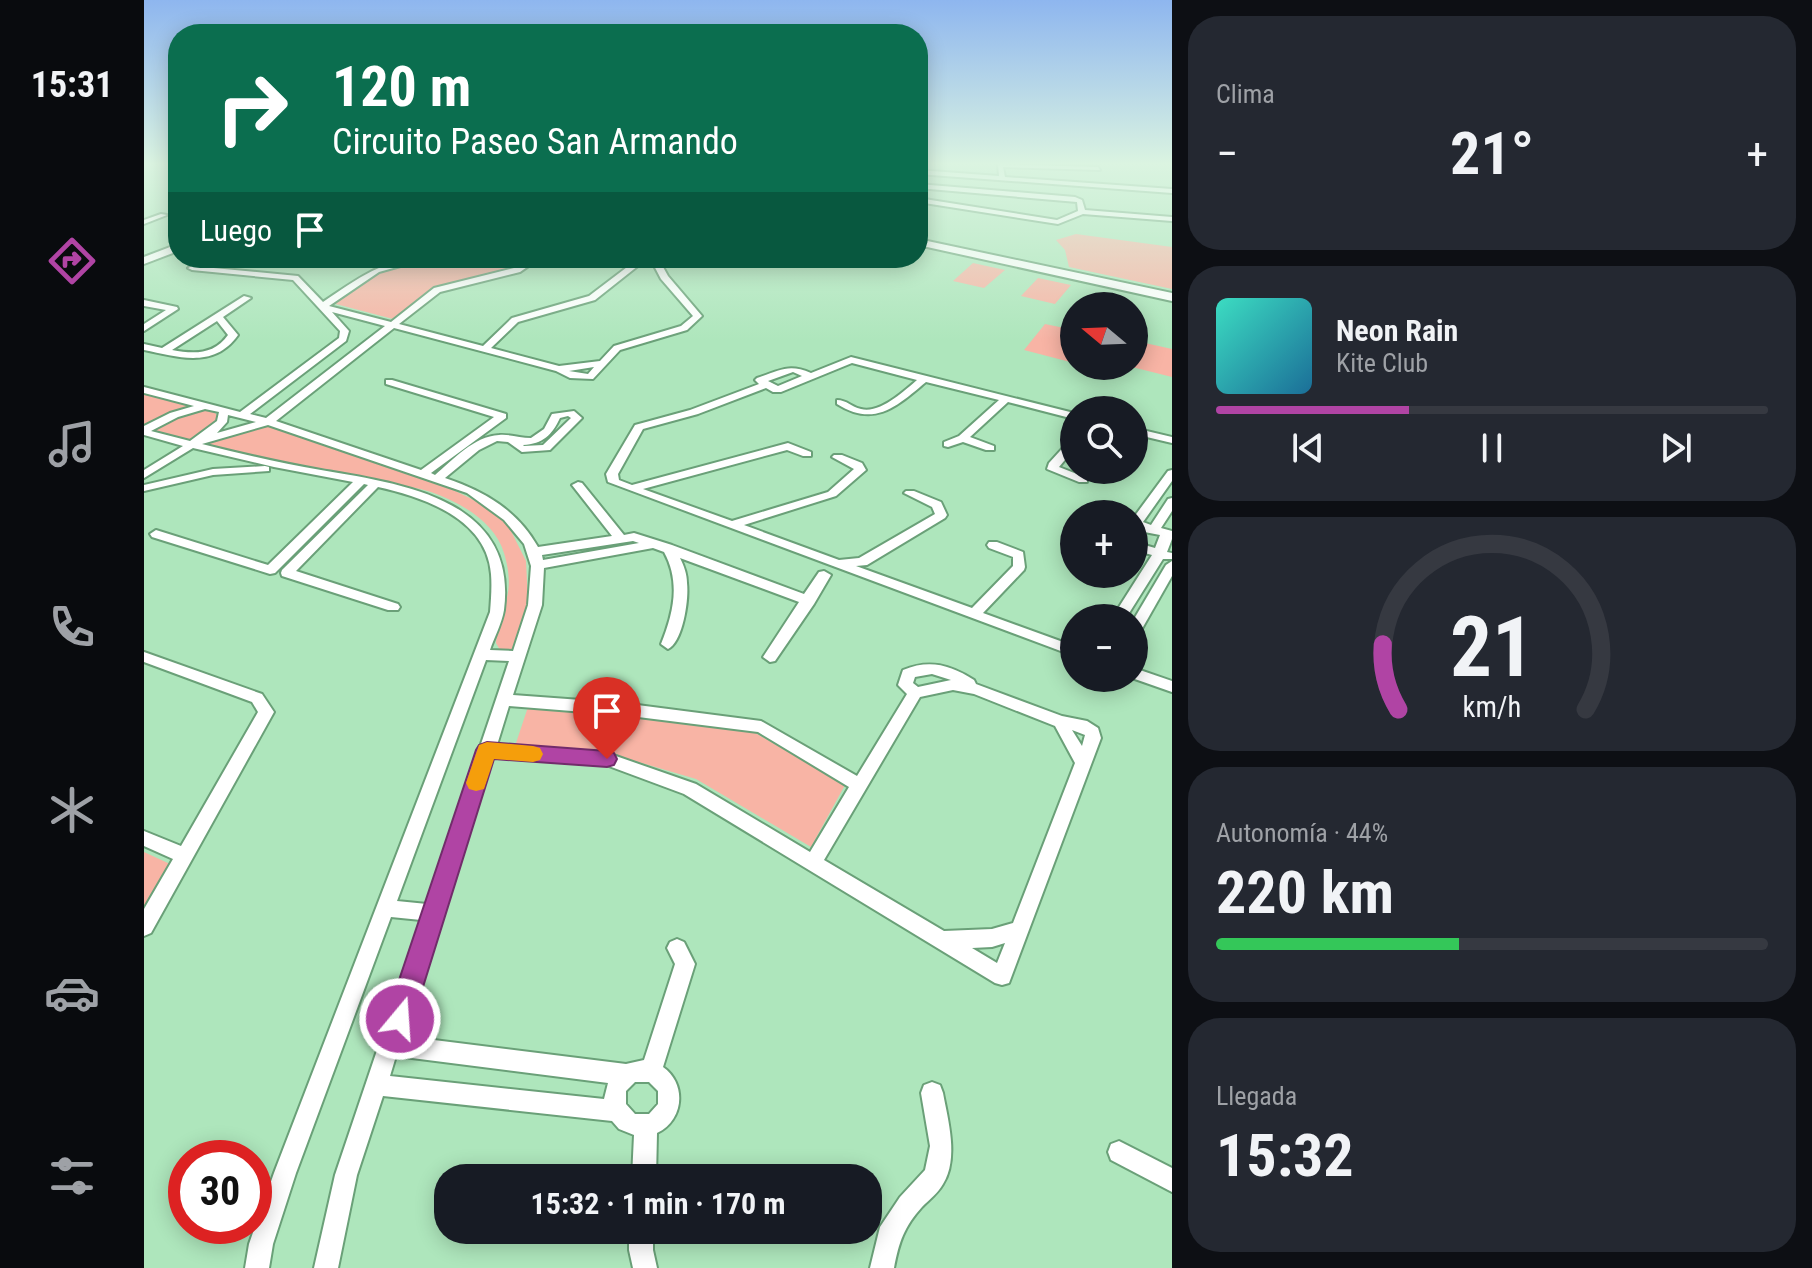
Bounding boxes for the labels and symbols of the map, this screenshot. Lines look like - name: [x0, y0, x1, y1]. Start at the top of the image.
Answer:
- north arrow: [1060, 292, 1148, 380]
- pin: [573, 677, 641, 759]
- position arrow: [358, 977, 442, 1061]
- speed limit sign: 30: [168, 1140, 272, 1244]

